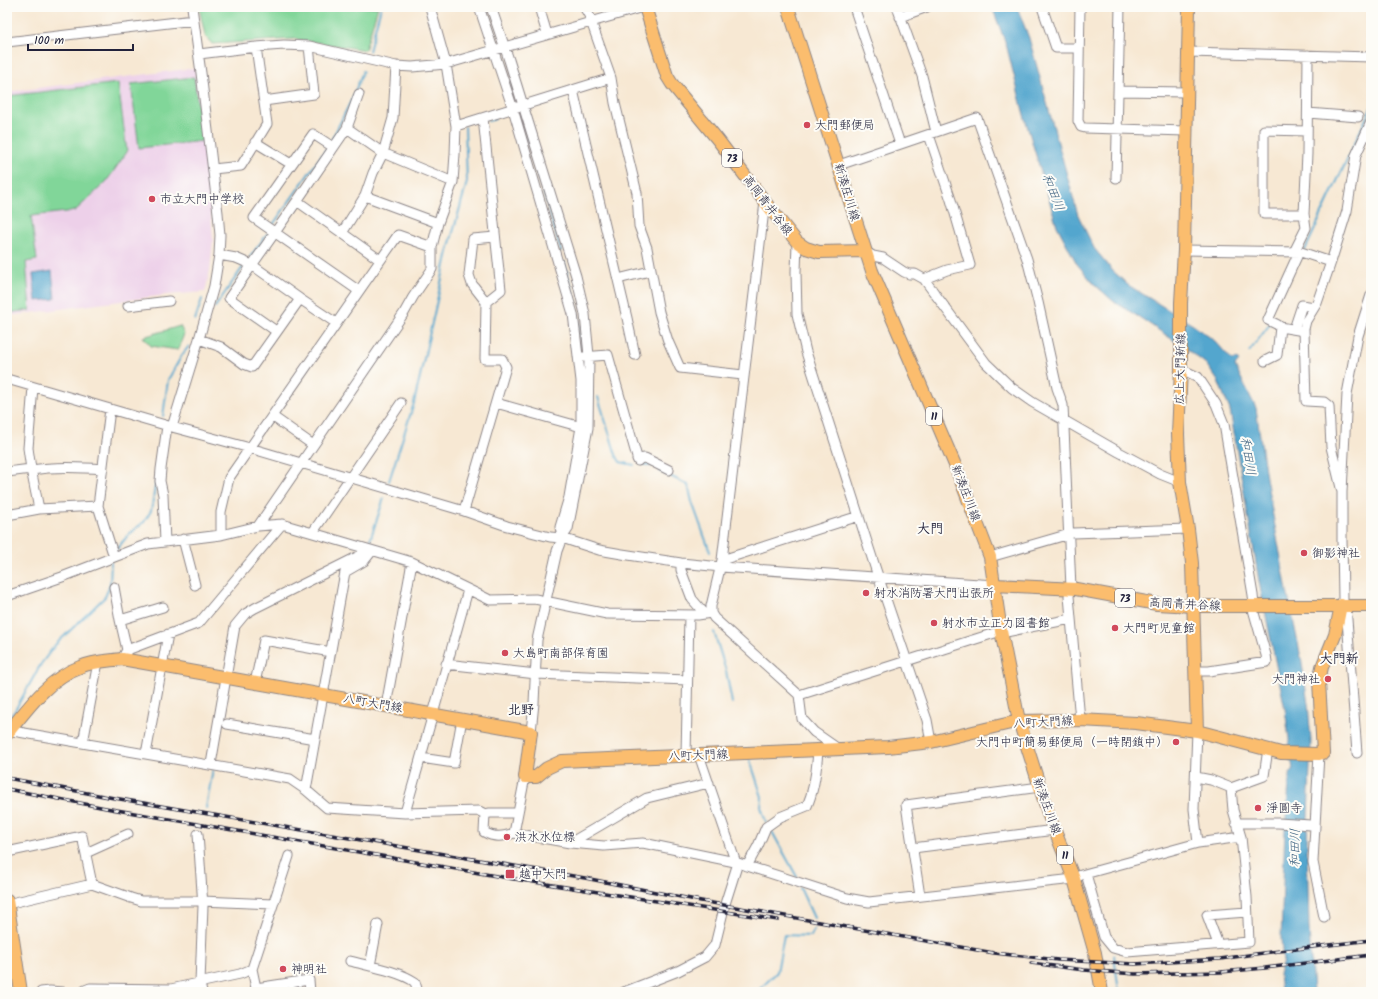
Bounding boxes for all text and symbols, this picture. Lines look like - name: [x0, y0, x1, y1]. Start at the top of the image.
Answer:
- scale bar: [28, 26, 133, 52]
- text: 100 m: [34, 31, 65, 50]
- place label: 大門郵便局: [815, 116, 875, 135]
- marker: 大門郵便局: [802, 120, 812, 130]
- road number: 73: [722, 149, 742, 167]
- street label: 新湊庄川線: [829, 161, 864, 224]
- street label: 高岡青井谷線: [738, 171, 797, 240]
- water label: 和田川: [1036, 171, 1069, 215]
- place label: 市立大門中学校: [160, 190, 244, 209]
- marker: 市立大門中学校: [147, 194, 157, 204]
- street label: 広上大門新線: [1170, 333, 1191, 405]
- road number: 11: [926, 407, 942, 425]
- water label: 和田川: [1234, 435, 1261, 477]
- street label: 新湊庄川線: [946, 462, 985, 525]
- district label: 大門: [917, 519, 943, 540]
- place label: 御影神社: [1312, 544, 1360, 563]
- marker: 御影神社: [1299, 548, 1309, 558]
- place label: 射水消防署大門出張所: [874, 584, 994, 603]
- marker: 射水消防署大門出張所: [861, 588, 871, 598]
- road number: 73: [1115, 589, 1135, 607]
- street label: 高岡青井谷線: [1149, 593, 1221, 616]
- place label: 射水市立正力図書館: [942, 614, 1050, 633]
- marker: 射水市立正力図書館: [929, 618, 939, 628]
- place label: 大門町児童館: [1123, 619, 1195, 638]
- marker: 大門町児童館: [1110, 623, 1120, 633]
- place label: 大島町南部保育園: [513, 644, 609, 663]
- marker: 大島町南部保育園: [500, 648, 510, 658]
- district label: 大門新: [1319, 649, 1359, 670]
- place label: 大門神社: [1272, 670, 1320, 689]
- marker: 大門神社: [1323, 674, 1333, 684]
- street label: 八町大門線: [342, 689, 404, 718]
- district label: 北野: [508, 700, 534, 721]
- street label: 八町大門線: [1013, 711, 1073, 734]
- place label: 大門中町簡易郵便局（一時閉鎖中）: [976, 733, 1168, 752]
- marker: 大門中町簡易郵便局（一時閉鎖中）: [1171, 737, 1181, 747]
- street label: 八町大門線: [668, 745, 728, 766]
- street label: 新湊庄川線: [1027, 775, 1066, 838]
- place label: 淨圓寺: [1266, 799, 1302, 818]
- marker: 淨圓寺: [1253, 803, 1263, 813]
- place label: 洪水水位標: [515, 828, 575, 847]
- water label: 和田川: [1285, 828, 1306, 868]
- marker: 洪水水位標: [502, 832, 512, 842]
- road number: 11: [1057, 846, 1073, 864]
- place label: 越中大門: [519, 865, 567, 884]
- marker: 越中大門: [504, 868, 516, 880]
- place label: 神明社: [291, 960, 327, 979]
- marker: 神明社: [278, 964, 288, 974]

